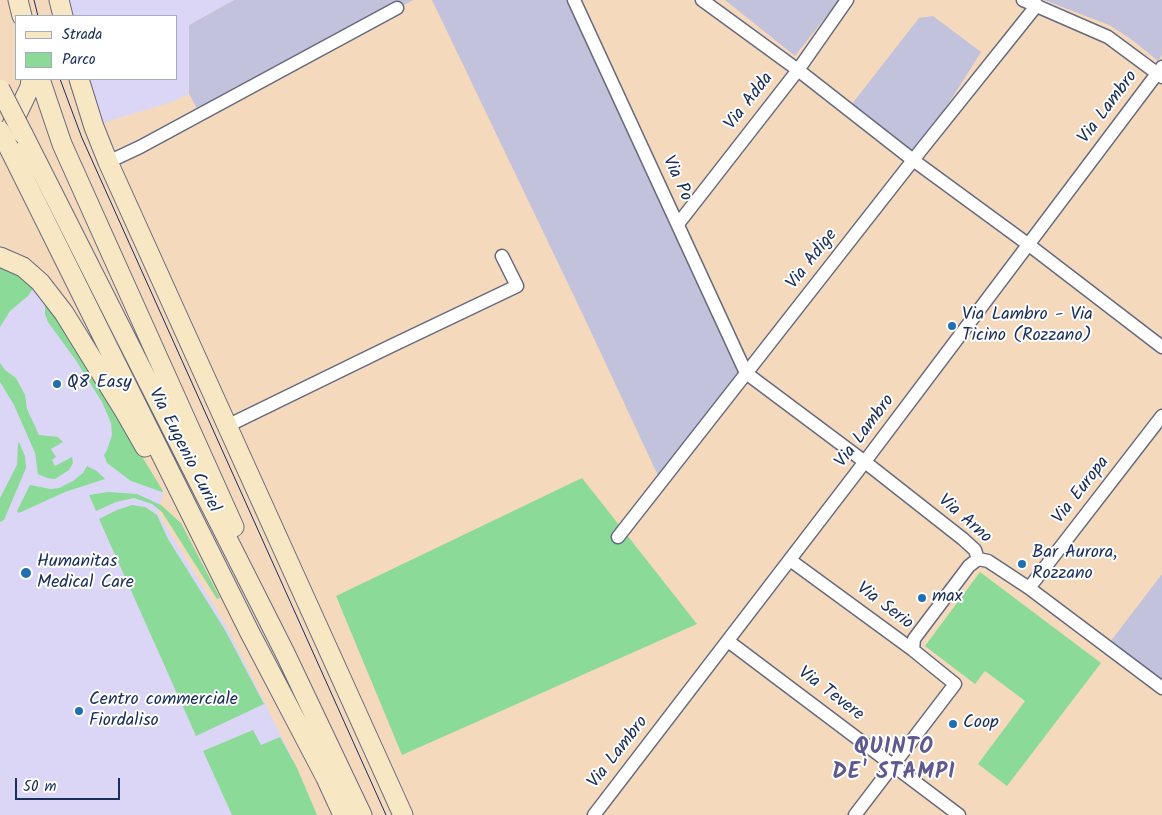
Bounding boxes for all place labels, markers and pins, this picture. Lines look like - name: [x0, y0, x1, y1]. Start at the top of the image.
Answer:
- place label: Via Lambro - Via Ticino (Rozzano): [962, 305, 1093, 348]
- marker: Via Lambro - Via Ticino (Rozzano): [946, 320, 958, 332]
- place label: Q8 Easy: [67, 373, 132, 395]
- marker: Q8 Easy: [51, 378, 63, 390]
- place label: Bar Aurora, Rozzano: [1032, 543, 1117, 586]
- place label: Humanitas Medical Care: [37, 552, 134, 594]
- marker: Bar Aurora, Rozzano: [1016, 558, 1028, 570]
- marker: Humanitas Medical Care: [19, 566, 33, 580]
- place label: max: [932, 587, 962, 609]
- marker: max: [916, 592, 928, 604]
- place label: Centro commerciale Fiordaliso: [89, 690, 238, 732]
- marker: Centro commerciale Fiordaliso: [73, 705, 85, 717]
- place label: Coop: [963, 713, 999, 735]
- marker: Coop: [947, 718, 959, 730]

